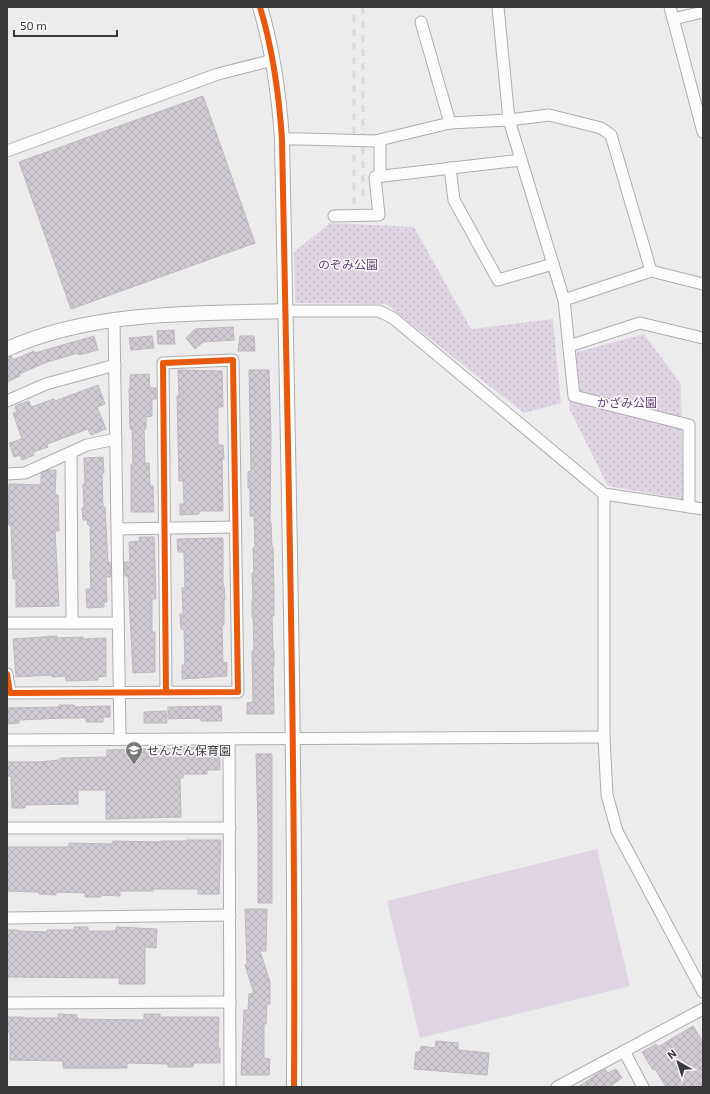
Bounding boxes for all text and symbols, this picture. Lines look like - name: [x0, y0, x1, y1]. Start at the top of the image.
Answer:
- scale bar: [14, 12, 117, 38]
- text: 50 m: [20, 18, 47, 32]
- park label: のぞみ公園: [318, 257, 378, 271]
- park label: かざみ公園: [597, 395, 657, 409]
- school or university icon: せんだん保育園: [124, 740, 144, 765]
- place label: せんだん保育園: [147, 743, 231, 757]
- north arrow: [658, 1042, 698, 1082]
- text: N: [664, 1046, 679, 1061]

